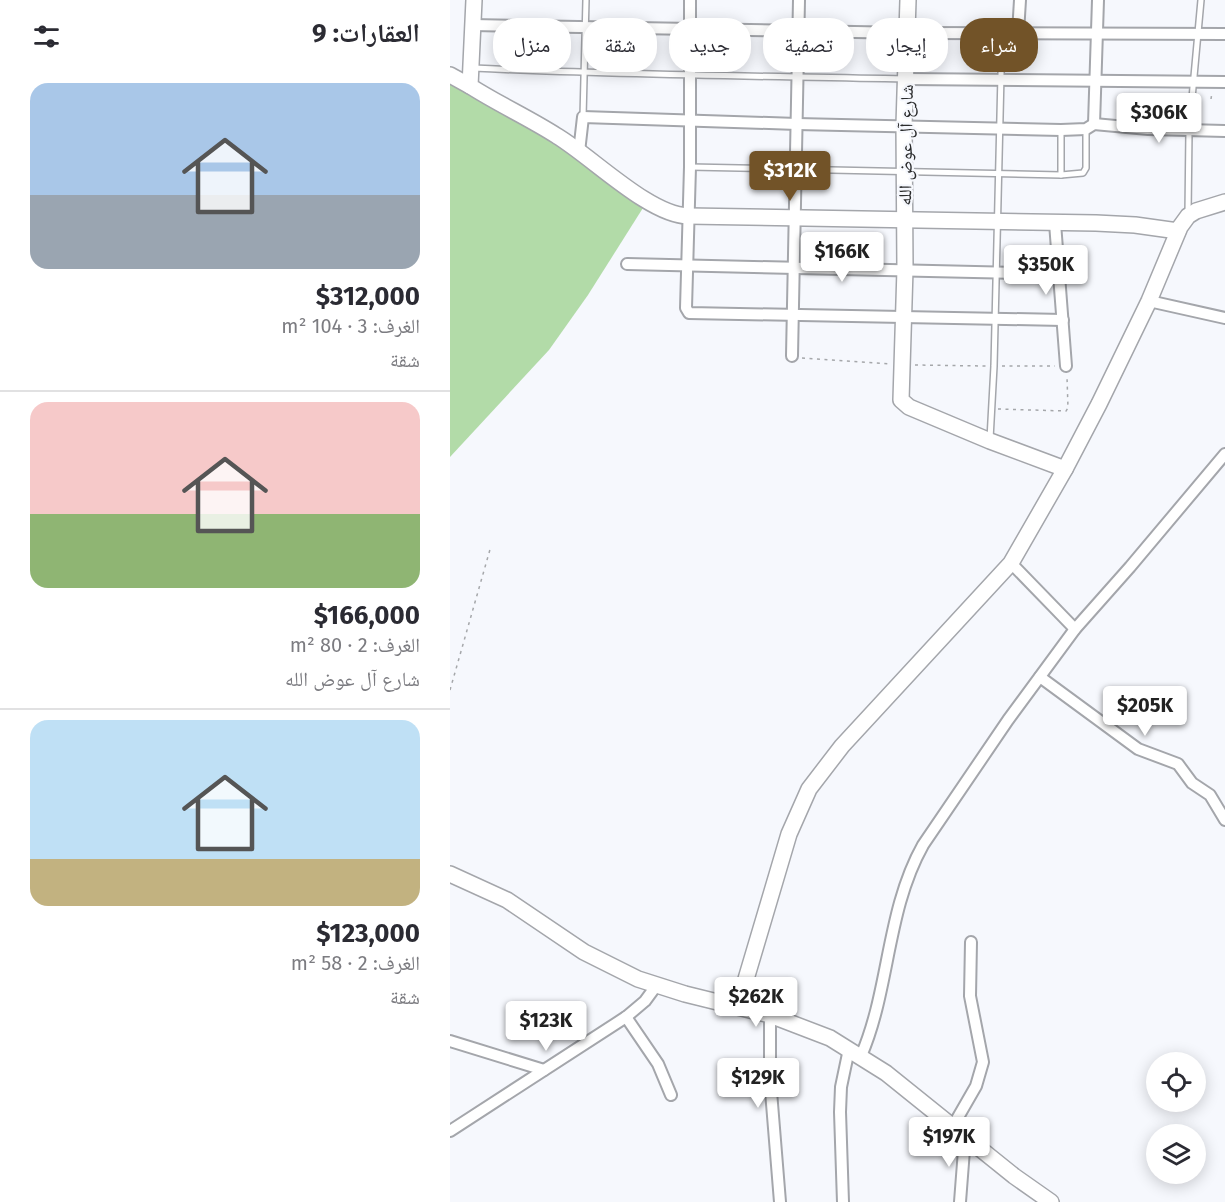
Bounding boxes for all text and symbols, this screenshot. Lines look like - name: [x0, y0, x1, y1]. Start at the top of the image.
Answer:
- text: العقارات: 9: [312, 18, 420, 49]
- chip: منزل: [493, 18, 571, 72]
- chip: شقة: [583, 18, 657, 72]
- chip: جديد: [669, 18, 751, 72]
- chip: تصفية: [763, 18, 854, 72]
- chip: إيجار: [866, 18, 948, 72]
- chip: شراء: [960, 18, 1038, 72]
- icon: filters: [30, 20, 63, 53]
- street label: شارع آل عوض الله: [894, 84, 918, 206]
- pin: $306K: [1117, 93, 1201, 144]
- text: $306K: [1130, 100, 1188, 124]
- icon: home: [171, 122, 279, 230]
- pin: $312K: [748, 151, 832, 202]
- text: $312K: [763, 158, 817, 182]
- pin: $166K: [800, 232, 884, 283]
- text: $166K: [815, 239, 869, 263]
- pin: $350K: [1004, 245, 1088, 296]
- text: $350K: [1018, 252, 1074, 276]
- text: $312,000: [316, 281, 420, 312]
- text: الغرف: 3 · 104 m²: [281, 314, 420, 338]
- text: شقة: [390, 348, 420, 372]
- icon: home: [171, 441, 279, 549]
- text: $166,000: [314, 600, 420, 631]
- text: الغرف: 2 · 80 m²: [290, 633, 420, 657]
- text: شارع آل عوض الله: [285, 667, 420, 691]
- pin: $205K: [1103, 686, 1187, 737]
- text: $205K: [1117, 693, 1173, 717]
- icon: home: [171, 759, 279, 867]
- text: $123,000: [316, 918, 420, 949]
- text: الغرف: 2 · 58 m²: [291, 951, 420, 975]
- pin: $262K: [714, 977, 798, 1028]
- text: $262K: [728, 984, 784, 1008]
- text: شقة: [390, 985, 420, 1009]
- pin: $123K: [504, 1001, 588, 1052]
- text: $123K: [520, 1008, 572, 1032]
- map controls: [1146, 1052, 1206, 1184]
- button: locate: [1146, 1052, 1206, 1112]
- pin: $129K: [716, 1058, 800, 1109]
- text: $129K: [731, 1065, 785, 1089]
- pin: $197K: [907, 1117, 991, 1168]
- text: $197K: [923, 1124, 975, 1148]
- button: layers: [1146, 1124, 1206, 1184]

